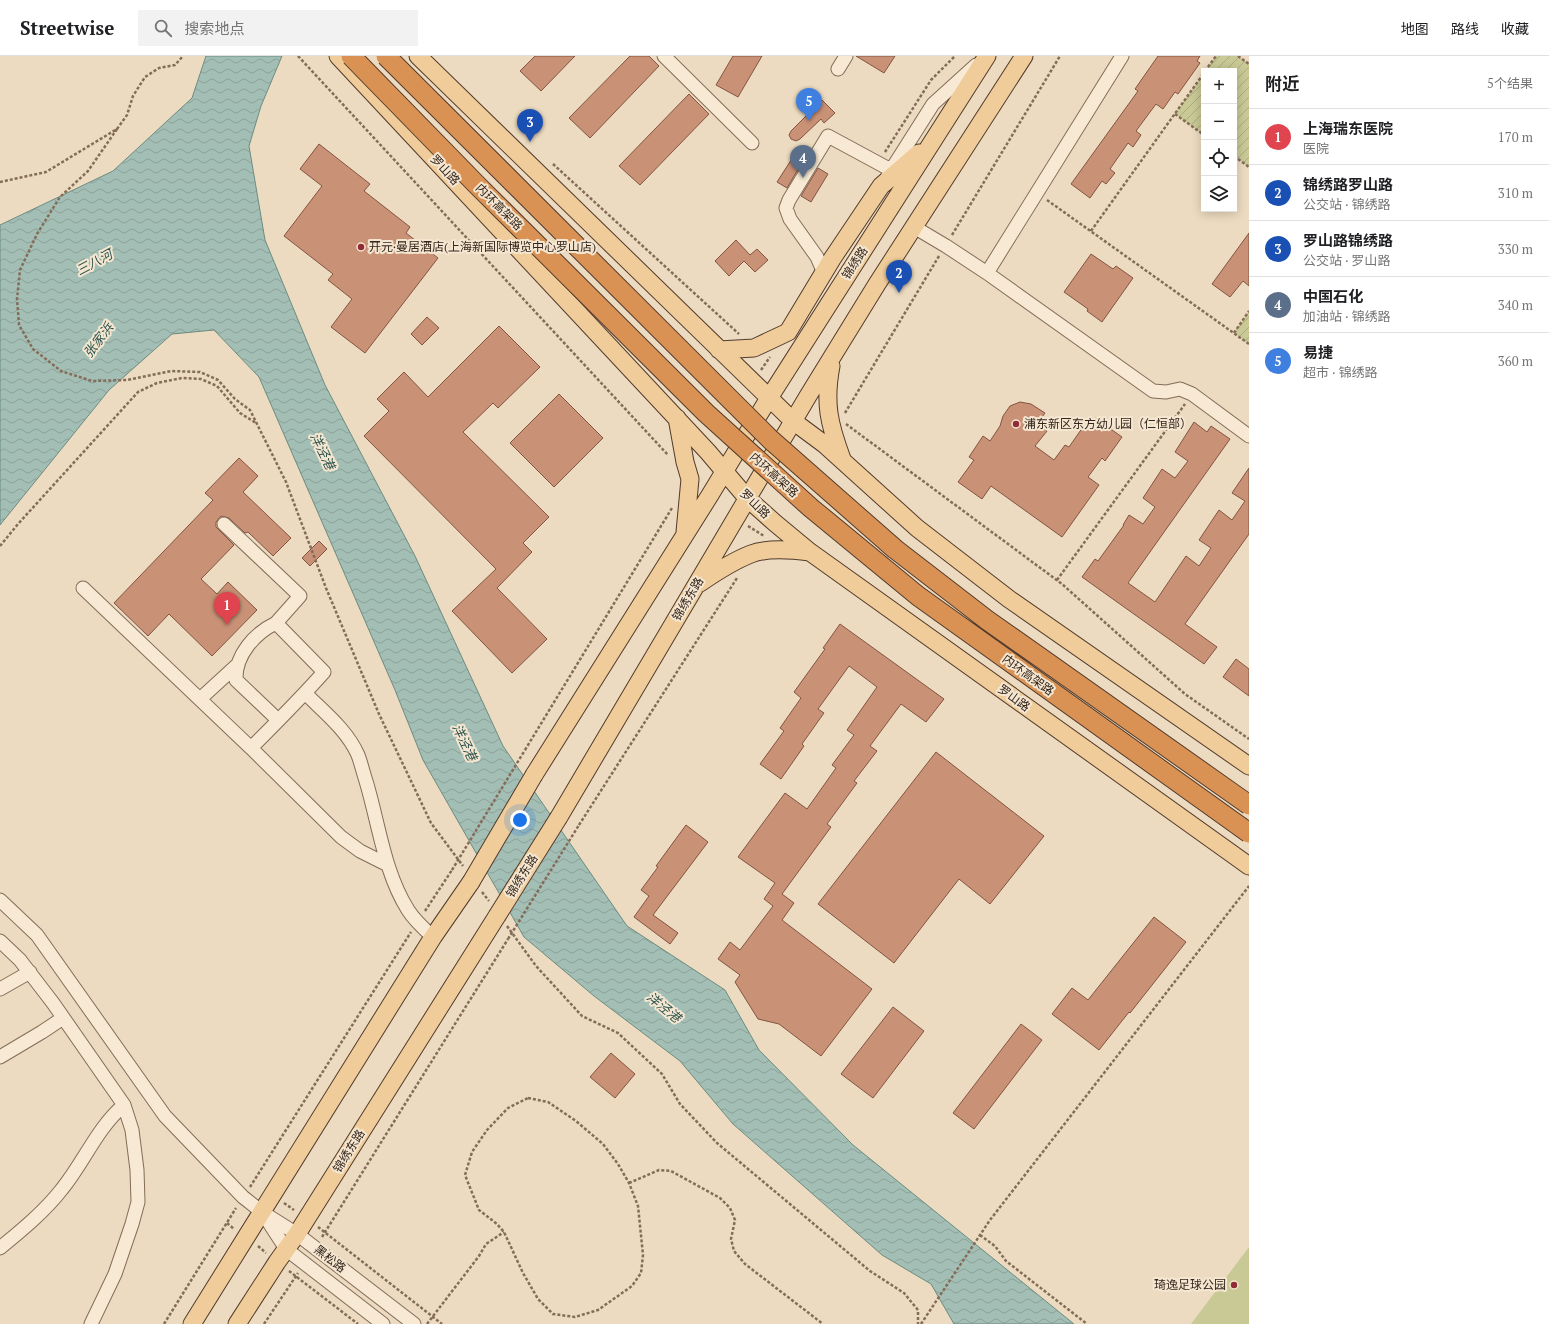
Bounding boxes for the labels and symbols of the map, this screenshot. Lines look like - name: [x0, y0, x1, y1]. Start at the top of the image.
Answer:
- pin: 5: [796, 88, 822, 121]
- pin: 3: [517, 109, 543, 142]
- pin: 4: [790, 145, 816, 178]
- street label: 罗山路: [428, 151, 463, 188]
- street label: 内环高架路: [473, 180, 526, 233]
- place label: 开元·曼居酒店(上海新国际博览中心罗山店): [369, 239, 596, 254]
- marker: 开元·曼居酒店(上海新国际博览中心罗山店): [356, 242, 366, 252]
- water label: 三八河: [73, 243, 118, 279]
- street label: 锦绣路: [838, 244, 871, 282]
- pin: 2: [886, 260, 912, 293]
- water label: 张家浜: [79, 318, 118, 361]
- place label: 浦东新区东方幼儿园（仁恒部）: [1024, 416, 1192, 431]
- marker: 浦东新区东方幼儿园（仁恒部）: [1011, 419, 1021, 429]
- water label: 洋泾港: [306, 430, 341, 474]
- street label: 内环高架路: [747, 449, 802, 500]
- street label: 罗山路: [737, 486, 774, 522]
- street label: 锦绣东路: [669, 574, 706, 623]
- pin: 1: [214, 592, 240, 625]
- street label: 内环高架路: [1000, 651, 1057, 698]
- street label: 罗山路: [995, 681, 1033, 714]
- water label: 洋泾港: [448, 721, 483, 765]
- your location: [510, 810, 530, 830]
- street label: 锦绣东路: [502, 851, 541, 900]
- water label: 洋泾港: [643, 988, 686, 1028]
- street label: 锦绣东路: [329, 1126, 368, 1175]
- street label: 黑松路: [312, 1242, 349, 1276]
- place label: 琦逸足球公园: [1154, 1277, 1226, 1292]
- marker: 琦逸足球公园: [1229, 1280, 1239, 1290]

